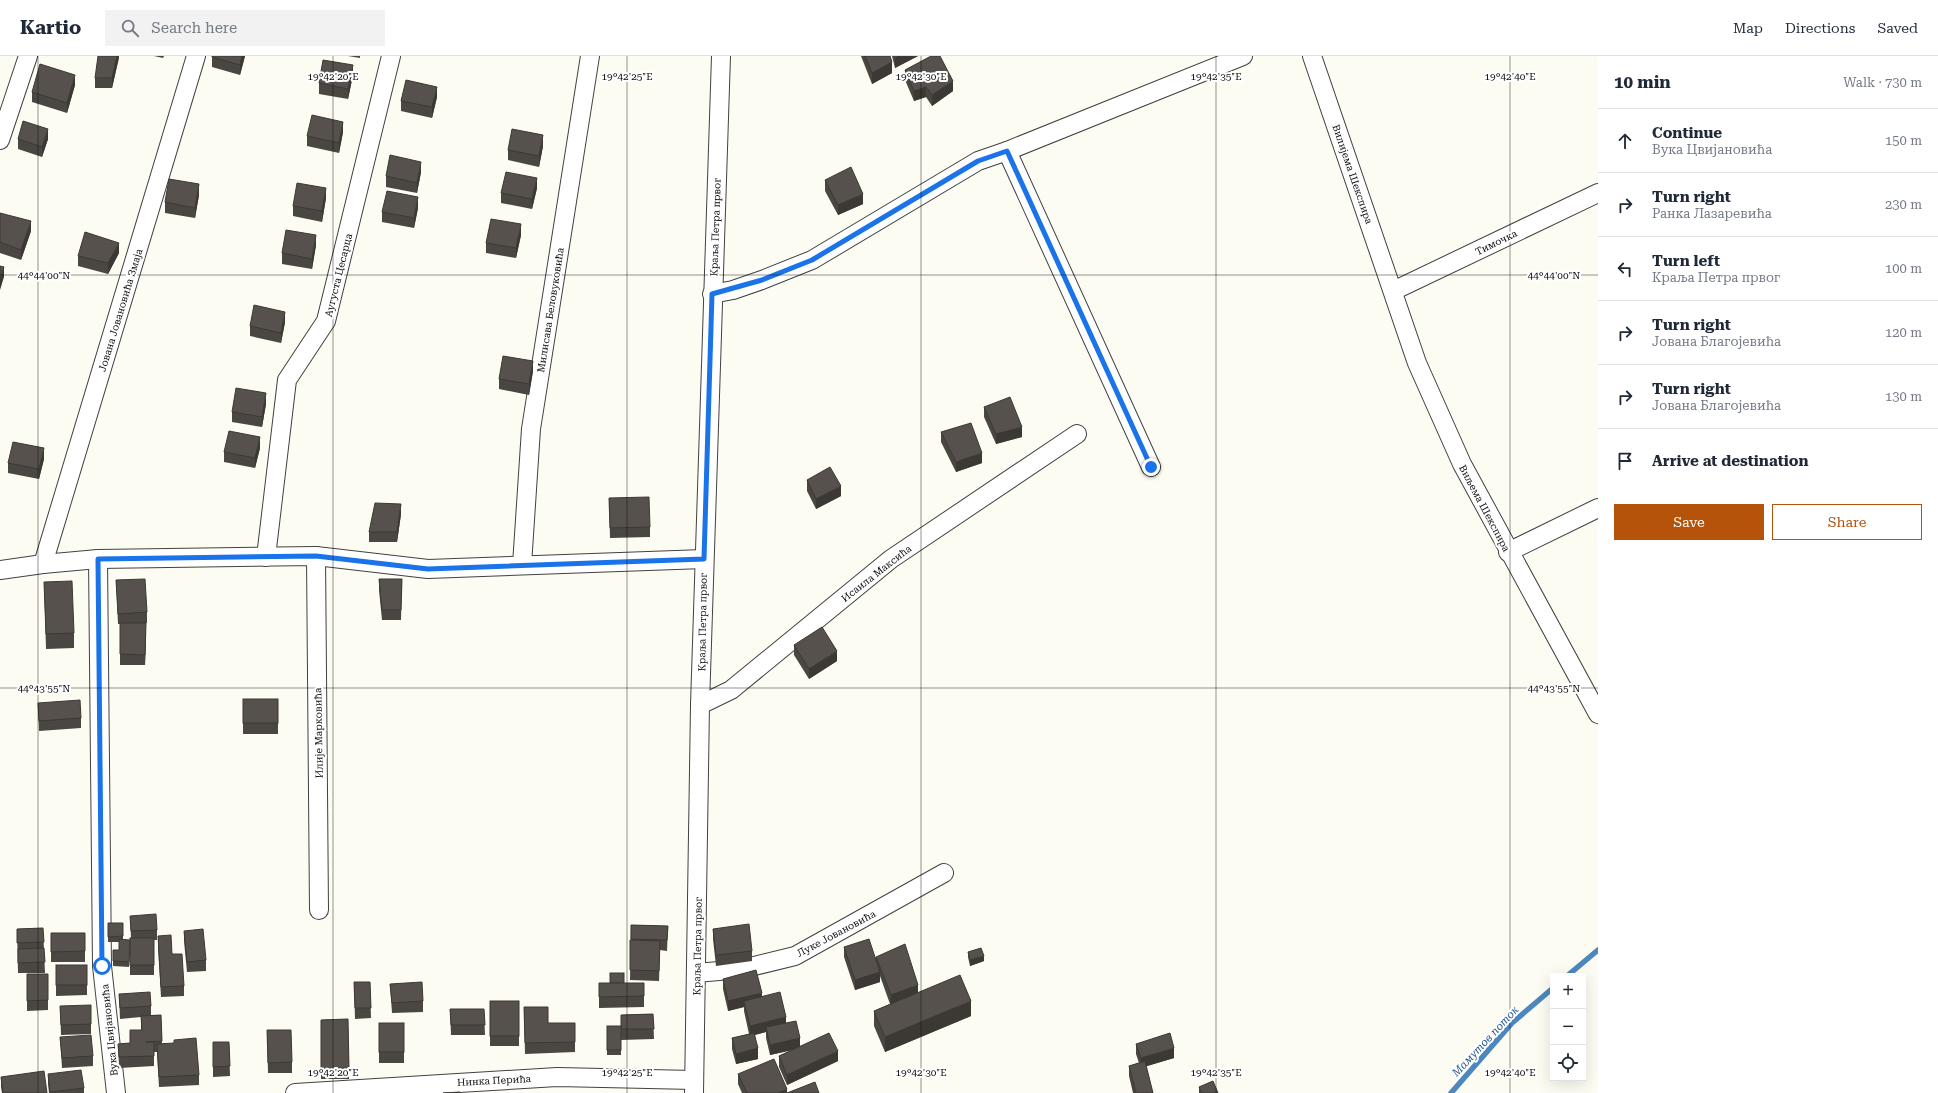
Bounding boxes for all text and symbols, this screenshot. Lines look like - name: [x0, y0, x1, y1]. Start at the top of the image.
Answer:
- search box: [105, 10, 385, 46]
- text: Kartio: [20, 16, 81, 39]
- icon: search: [119, 17, 141, 39]
- text: Search here: [151, 19, 237, 37]
- text: Map: [1733, 20, 1763, 36]
- text: Directions: [1785, 20, 1855, 36]
- text: Saved: [1877, 20, 1918, 36]
- text: 19°42'20"E: [307, 71, 359, 82]
- text: 19°42'25"E: [601, 71, 653, 82]
- text: 19°42'30"E: [895, 71, 947, 82]
- text: 19°42'35"E: [1190, 71, 1242, 82]
- text: 19°42'40"E: [1484, 71, 1536, 82]
- text: 10 min: [1614, 72, 1671, 92]
- text: Walk · 730 m: [1843, 75, 1922, 90]
- street label: Вилијема Шекспира: [1330, 123, 1375, 226]
- text: Continue: [1652, 124, 1722, 142]
- icon: ahead: [1614, 130, 1636, 152]
- text: 150 m: [1885, 133, 1922, 148]
- text: Вука Цвијановића: [1652, 142, 1772, 157]
- street label: Краља Петра првог: [708, 177, 723, 277]
- text: Turn right: [1652, 188, 1731, 206]
- icon: right: [1614, 194, 1636, 216]
- text: 230 m: [1885, 197, 1922, 212]
- text: Ранка Лазаревића: [1652, 206, 1772, 221]
- street label: Тимочка: [1474, 227, 1519, 257]
- street label: Аугуста Цесарца: [323, 232, 354, 318]
- street label: Милисава Беловуковића: [535, 246, 566, 373]
- street label: Јована Јовановића Змаја: [97, 247, 145, 373]
- text: Turn left: [1652, 252, 1720, 270]
- icon: left: [1614, 258, 1636, 280]
- text: 100 m: [1885, 261, 1922, 276]
- text: 44°44'00"N: [18, 270, 70, 281]
- text: 44°44'00"N: [1528, 270, 1580, 281]
- text: Краља Петра првог: [1652, 270, 1781, 285]
- text: Turn right: [1652, 316, 1731, 334]
- icon: right: [1614, 322, 1636, 344]
- text: 120 m: [1885, 325, 1922, 340]
- text: Јована Благојевића: [1652, 334, 1781, 349]
- text: Turn right: [1652, 380, 1731, 398]
- icon: right: [1614, 386, 1636, 408]
- text: 130 m: [1885, 389, 1922, 404]
- text: Јована Благојевића: [1652, 398, 1781, 413]
- icon: arrive: [1614, 450, 1636, 472]
- text: Arrive at destination: [1652, 452, 1808, 470]
- route end: [1142, 458, 1160, 476]
- street label: Виљема Шекспира: [1457, 463, 1512, 554]
- button: Save: [1614, 504, 1764, 540]
- button: Share: [1772, 504, 1922, 540]
- street label: Исаила Максића: [839, 542, 914, 604]
- street label: Краља Петра првог: [696, 572, 709, 672]
- text: 44°43'55"N: [18, 683, 70, 694]
- text: 44°43'55"N: [1528, 683, 1580, 694]
- street label: Илије Марковића: [312, 687, 325, 778]
- street label: Краља Петра првог: [691, 896, 704, 996]
- street label: Луке Јовановића: [795, 908, 878, 959]
- route start: [93, 957, 111, 975]
- map controls: [1550, 973, 1586, 1081]
- button: +: [1550, 973, 1586, 1009]
- street label: Вука Цвијановића: [99, 983, 120, 1077]
- water label: Мамутов поток: [1449, 1003, 1522, 1080]
- button: −: [1550, 1009, 1586, 1045]
- button: locate: [1550, 1045, 1586, 1081]
- text: 19°42'20"E: [307, 1067, 359, 1078]
- text: 19°42'25"E: [601, 1067, 653, 1078]
- text: 19°42'30"E: [895, 1067, 947, 1078]
- text: 19°42'35"E: [1190, 1067, 1242, 1078]
- text: 19°42'40"E: [1484, 1067, 1536, 1078]
- street label: Нинка Перића: [457, 1073, 532, 1088]

